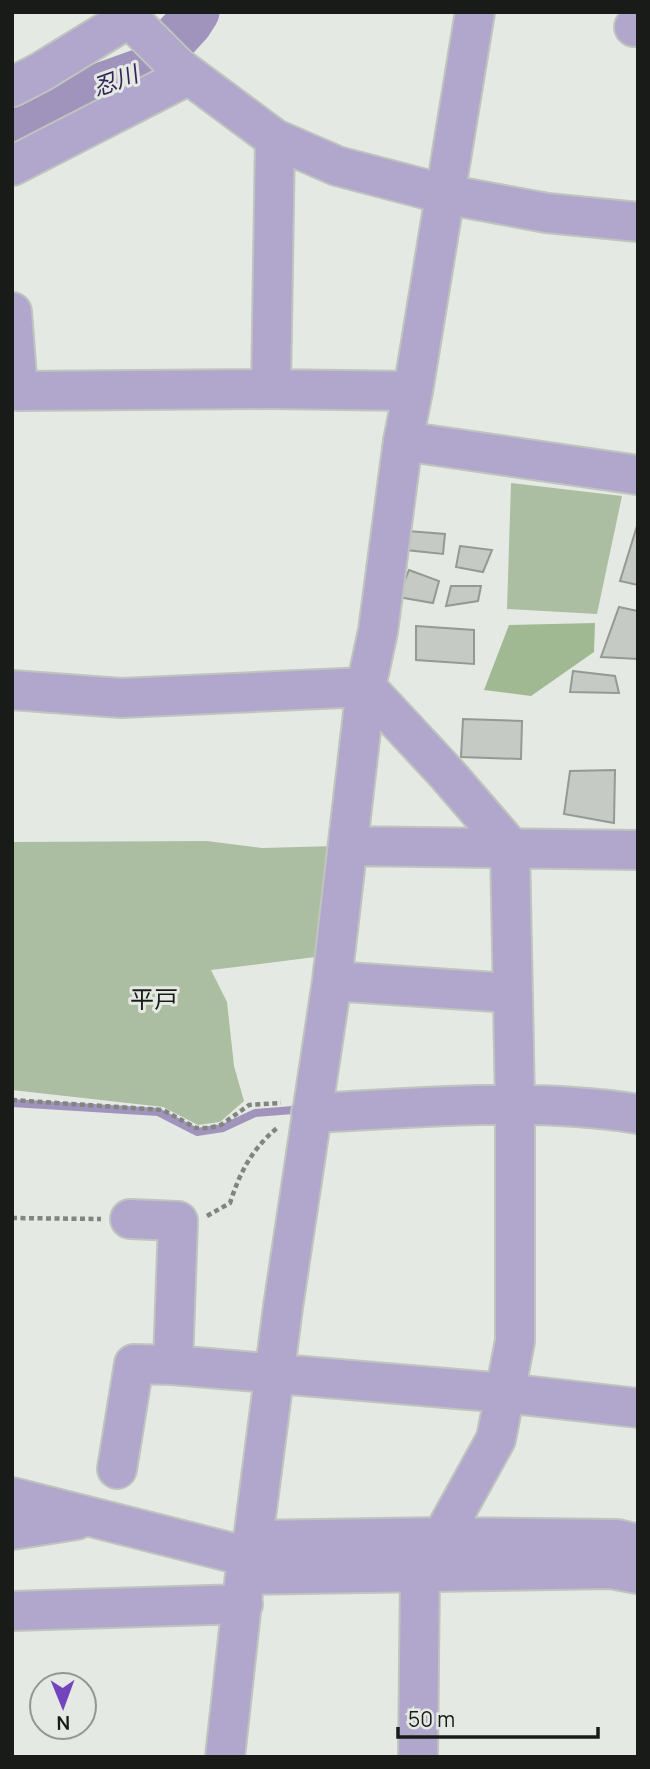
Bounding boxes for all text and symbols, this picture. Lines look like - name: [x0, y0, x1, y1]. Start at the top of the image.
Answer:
- water label: 忍川: [88, 56, 145, 103]
- district label: 平戸: [130, 982, 178, 1015]
- north arrow: [28, 1671, 98, 1741]
- scale bar: [398, 1696, 598, 1740]
- text: 50 m: [408, 1705, 455, 1733]
- text: N: [56, 1710, 70, 1736]

